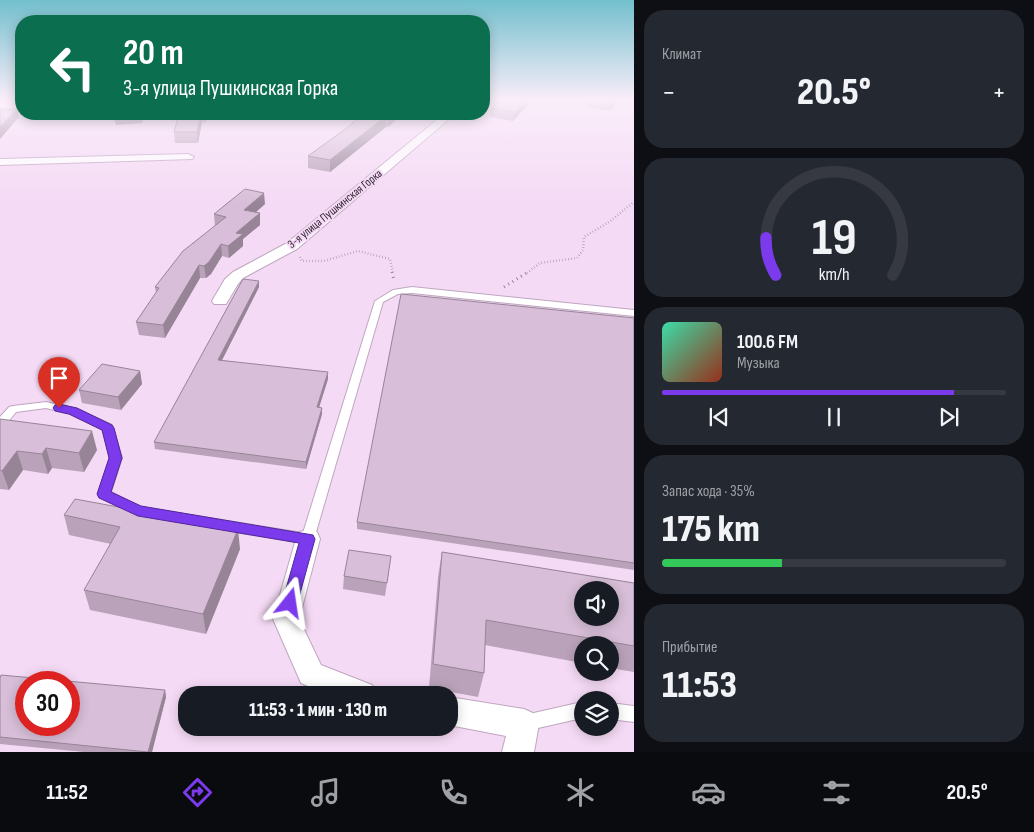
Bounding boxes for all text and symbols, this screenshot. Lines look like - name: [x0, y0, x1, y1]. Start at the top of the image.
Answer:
- text: 20 m: [123, 32, 184, 75]
- icon: left: [40, 35, 105, 100]
- text: Климат: [662, 45, 702, 64]
- text: 20.5°: [797, 70, 871, 115]
- text: 3-я улица Пушкинская Горка: [123, 75, 338, 102]
- text: −: [662, 76, 676, 109]
- text: +: [992, 76, 1006, 109]
- street label: 3-я улица Пушкинская Горка: [285, 166, 386, 252]
- text: 19: [811, 207, 857, 270]
- text: km/h: [819, 264, 849, 285]
- text: 100.6 FM: [737, 331, 798, 354]
- text: Музыка: [737, 354, 780, 373]
- pin: [38, 357, 80, 408]
- icon: arrive: [45, 364, 73, 392]
- icon: previous: [705, 403, 733, 431]
- icon: pause: [820, 403, 848, 431]
- icon: next: [935, 403, 963, 431]
- text: Запас хода · 35%: [662, 482, 755, 501]
- text: 175 km: [662, 507, 760, 552]
- position arrow: [263, 576, 315, 628]
- map controls: [574, 581, 619, 736]
- button: sound: [574, 581, 619, 626]
- button: search: [574, 636, 619, 681]
- text: Прибытие: [662, 638, 717, 657]
- text: 11:53: [662, 663, 737, 708]
- speed limit sign: 30: [15, 671, 80, 736]
- button: layers: [574, 691, 619, 736]
- text: 11:53 · 1 мин · 130 m: [249, 699, 387, 722]
- icon: directions: [180, 775, 215, 810]
- icon: music: [308, 775, 343, 810]
- icon: phone: [436, 775, 471, 810]
- icon: climate: [563, 775, 598, 810]
- icon: car: [691, 775, 726, 810]
- icon: filters: [819, 775, 854, 810]
- text: 11:52: [46, 779, 88, 806]
- text: 20.5°: [946, 779, 988, 806]

